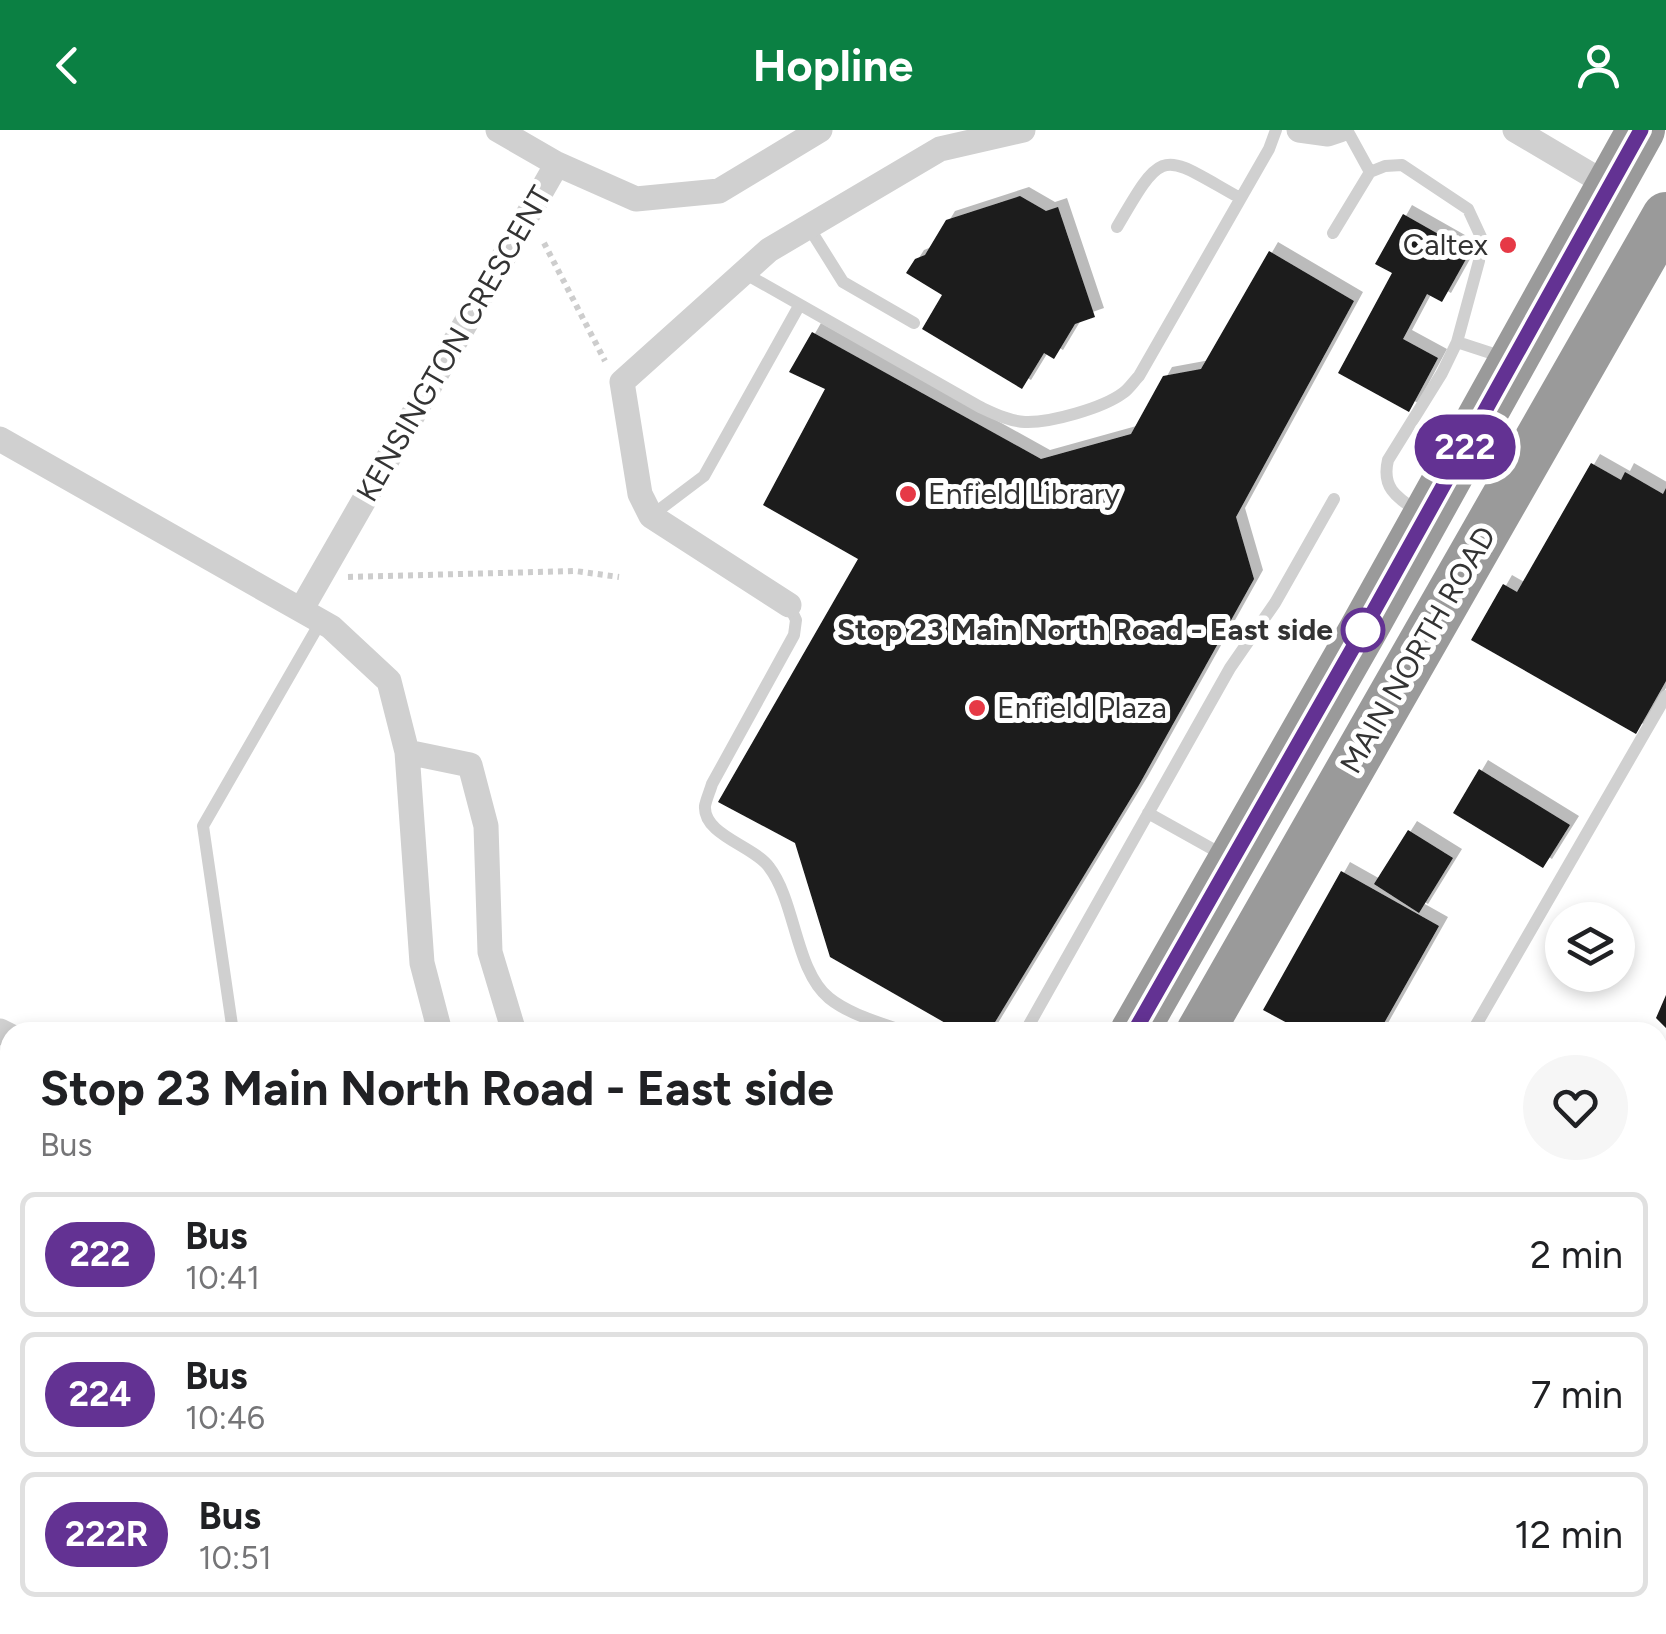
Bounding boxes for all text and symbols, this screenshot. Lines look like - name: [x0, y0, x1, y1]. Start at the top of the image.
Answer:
- icon: back: [40, 38, 95, 93]
- text: Hopline: [753, 38, 913, 92]
- icon: person: [1571, 38, 1626, 93]
- street label: KENSINGTON CRESCENT: [348, 179, 559, 508]
- place label: Caltex: [1403, 226, 1488, 263]
- marker: Caltex: [1497, 234, 1519, 256]
- line badge: 222: [1408, 414, 1522, 480]
- text: 222: [1435, 426, 1495, 468]
- place label: Enfield Library: [928, 475, 1120, 512]
- marker: Enfield Library: [897, 483, 919, 505]
- street label: MAIN NORTH ROAD: [1332, 520, 1503, 780]
- marker: Stop 23 Main North Road - East side: [1342, 609, 1384, 651]
- place label: Stop 23 Main North Road - East side: [837, 611, 1333, 648]
- place label: Enfield Plaza: [997, 689, 1167, 726]
- marker: Enfield Plaza: [966, 697, 988, 719]
- map controls: [1545, 902, 1635, 992]
- button: layers: [1545, 902, 1635, 992]
- button: heart: [1523, 1055, 1628, 1160]
- text: Stop 23 Main North Road - East side: [40, 1059, 834, 1117]
- text: Bus: [40, 1126, 92, 1164]
- text: Bus: [185, 1213, 248, 1259]
- text: 2 min: [1530, 1232, 1623, 1278]
- text: 222: [70, 1233, 130, 1275]
- text: 10:41: [185, 1259, 260, 1297]
- text: Bus: [185, 1353, 248, 1399]
- text: 7 min: [1531, 1372, 1623, 1418]
- text: 224: [69, 1373, 131, 1415]
- text: 10:46: [185, 1399, 265, 1437]
- text: Bus: [198, 1493, 261, 1539]
- text: 12 min: [1514, 1512, 1623, 1558]
- text: 222R: [65, 1513, 148, 1555]
- text: 10:51: [198, 1539, 272, 1577]

